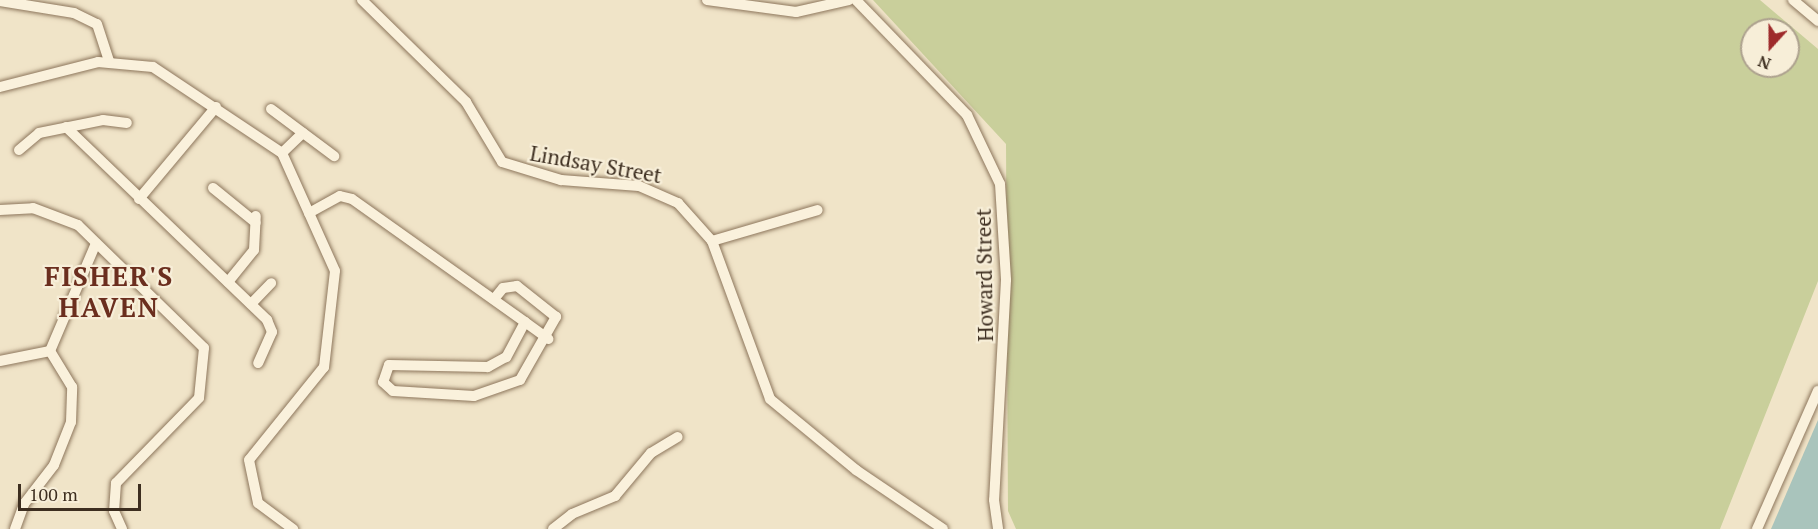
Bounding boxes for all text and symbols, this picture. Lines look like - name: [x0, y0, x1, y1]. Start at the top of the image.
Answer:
- north arrow: [1740, 18, 1800, 78]
- text: N: [1755, 50, 1774, 75]
- street label: Lindsay Street: [528, 140, 664, 188]
- street label: Howard Street: [970, 208, 998, 342]
- district label: FISHER'S HAVEN: [44, 260, 174, 323]
- scale bar: [21, 472, 144, 510]
- text: 100 m: [29, 482, 78, 506]

